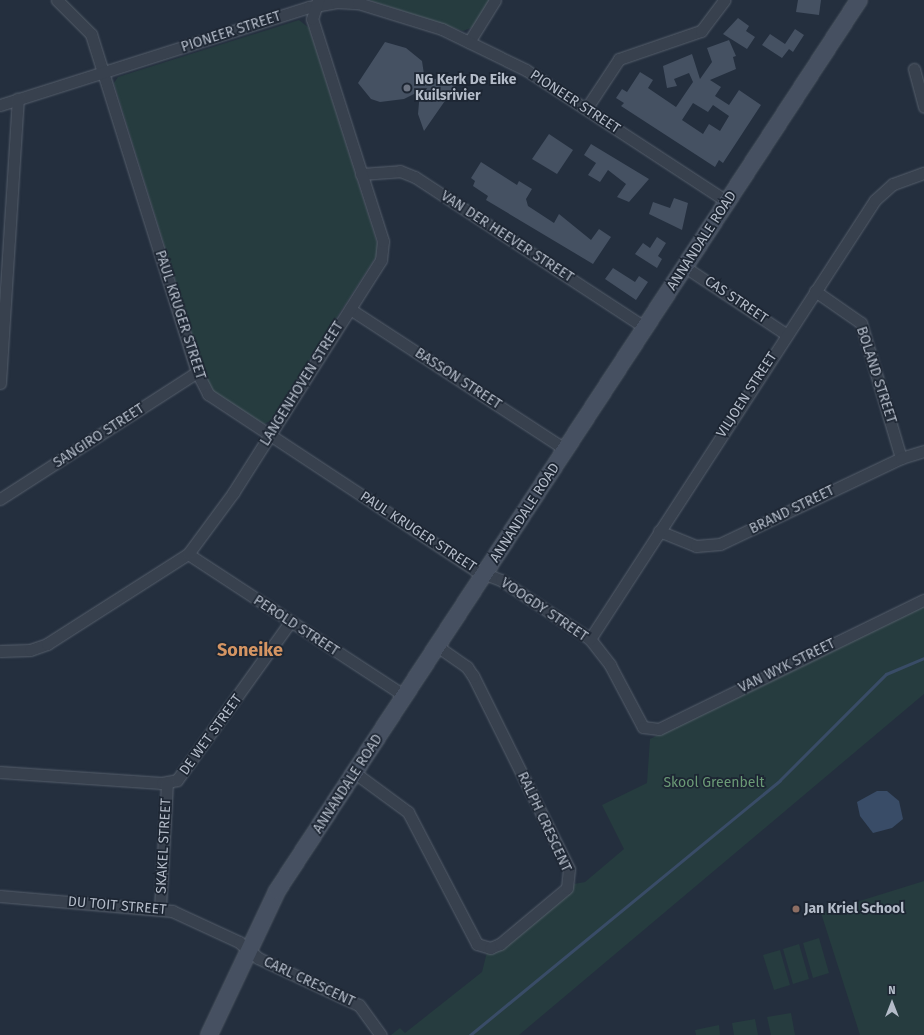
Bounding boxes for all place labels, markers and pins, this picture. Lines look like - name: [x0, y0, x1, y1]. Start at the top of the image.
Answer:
- place label: NG Kerk De Eike Kuilsrivier: [415, 72, 516, 104]
- marker: NG Kerk De Eike Kuilsrivier: [402, 83, 412, 93]
- place label: Jan Kriel School: [804, 901, 904, 917]
- marker: Jan Kriel School: [791, 904, 801, 914]

